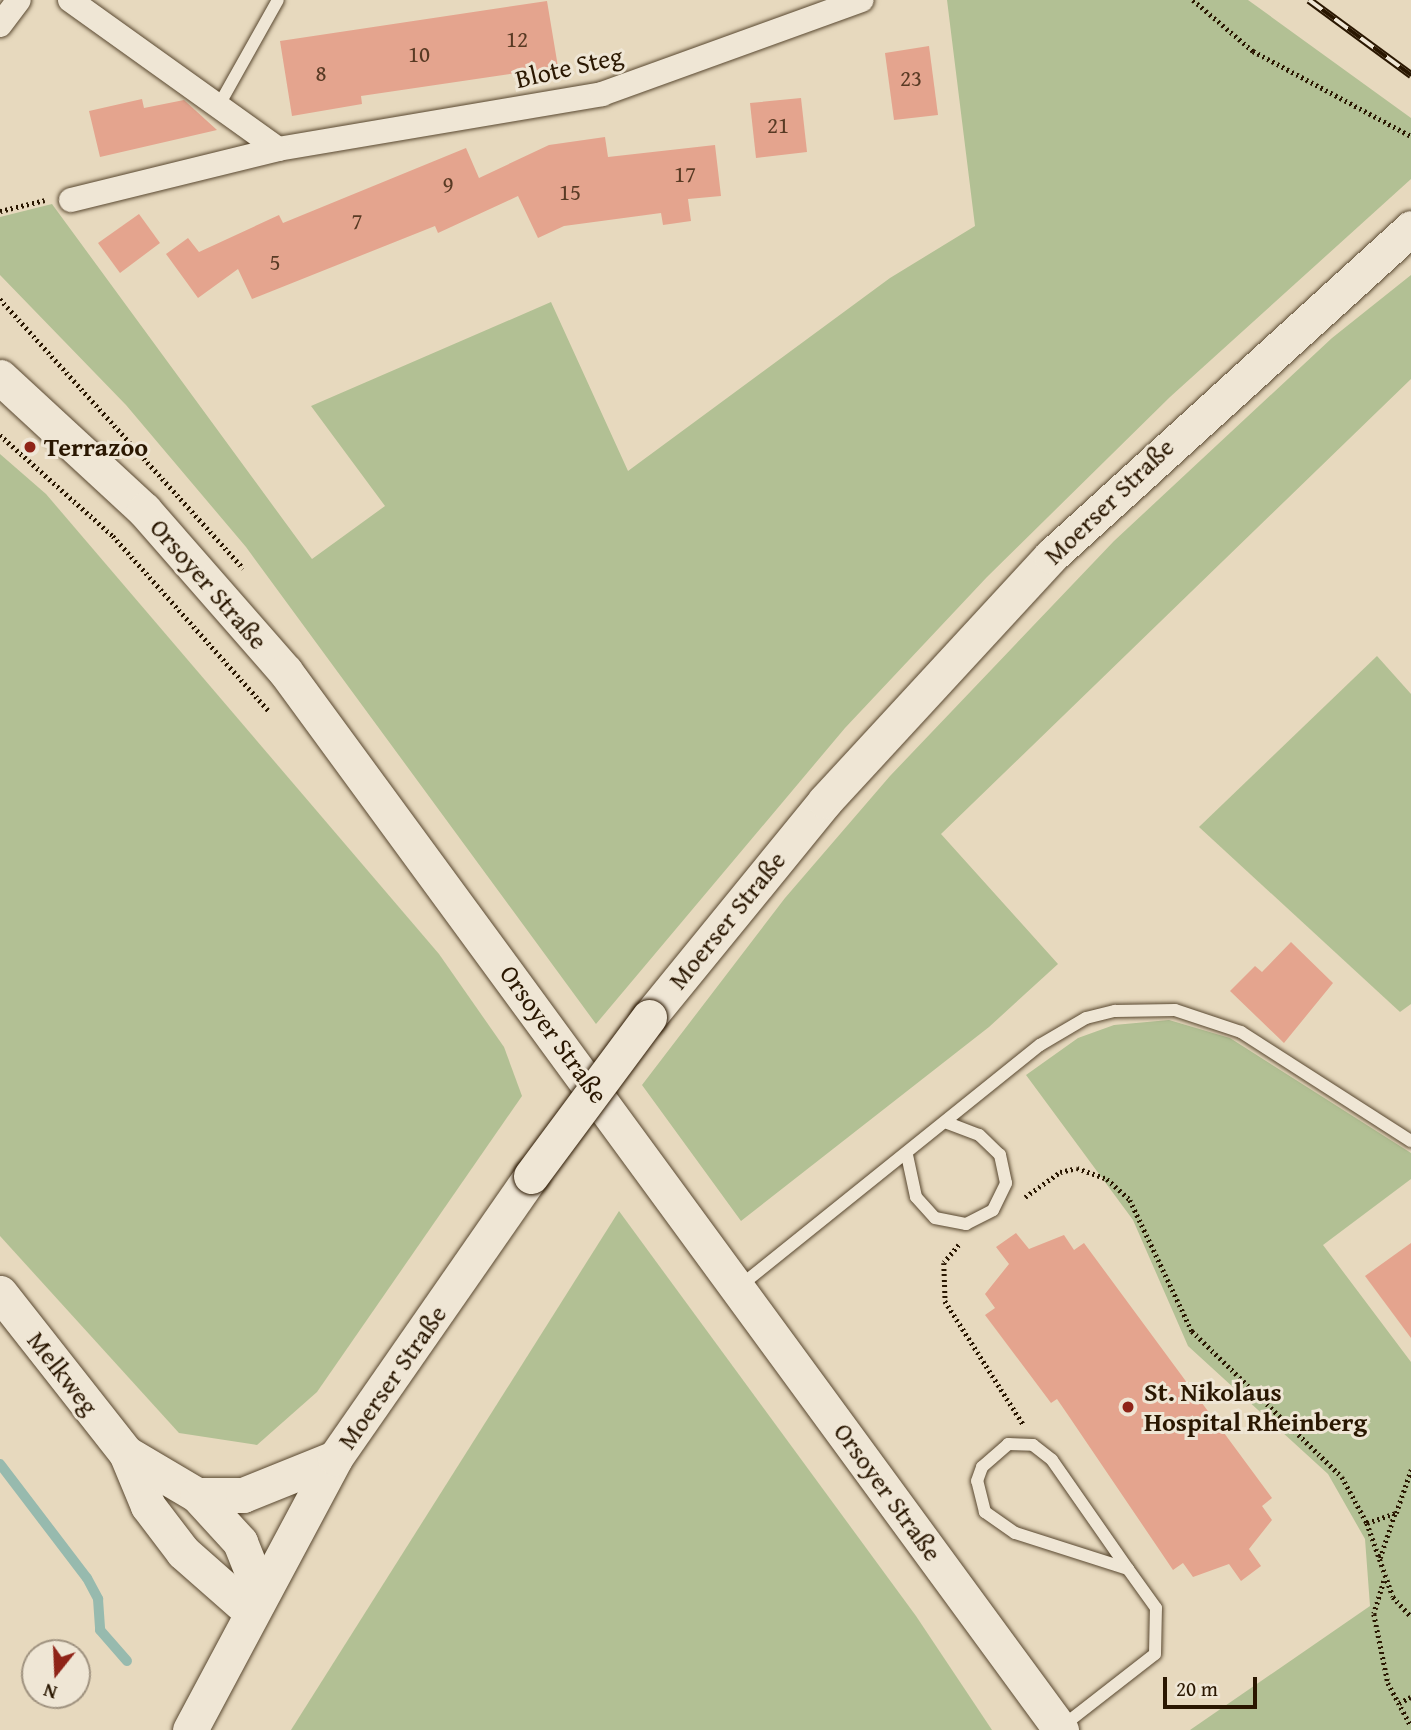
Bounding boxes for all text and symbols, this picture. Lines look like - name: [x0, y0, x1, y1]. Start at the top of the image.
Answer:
- house number: 12: [506, 25, 528, 53]
- street label: Blote Steg: [512, 39, 626, 95]
- house number: 10: [408, 40, 430, 68]
- house number: 8: [315, 59, 327, 87]
- house number: 23: [900, 64, 922, 92]
- house number: 21: [767, 111, 789, 139]
- house number: 17: [674, 160, 696, 188]
- house number: 9: [442, 170, 454, 198]
- house number: 15: [559, 178, 581, 206]
- house number: 7: [351, 207, 363, 235]
- house number: 5: [269, 248, 281, 276]
- place label: Terrazoo: [44, 431, 148, 463]
- street label: Moerser Straße: [1038, 431, 1180, 571]
- marker: Terrazoo: [22, 439, 38, 455]
- street label: Orsoyer Straße: [144, 512, 274, 656]
- street label: Moerser Straße: [662, 845, 792, 995]
- street label: Orsoyer Straße: [493, 959, 615, 1109]
- street label: Moerser Straße: [331, 1299, 453, 1455]
- street label: Melkweg: [21, 1325, 105, 1421]
- place label: St. Nikolaus Hospital Rheinberg: [1144, 1376, 1367, 1438]
- marker: St. Nikolaus Hospital Rheinberg: [1118, 1397, 1138, 1417]
- street label: Orsoyer Straße: [827, 1417, 949, 1567]
- north arrow: [21, 1639, 91, 1709]
- scale bar: [1166, 1664, 1260, 1708]
- text: 20 m: [1176, 1673, 1218, 1704]
- text: N: [40, 1677, 61, 1707]

